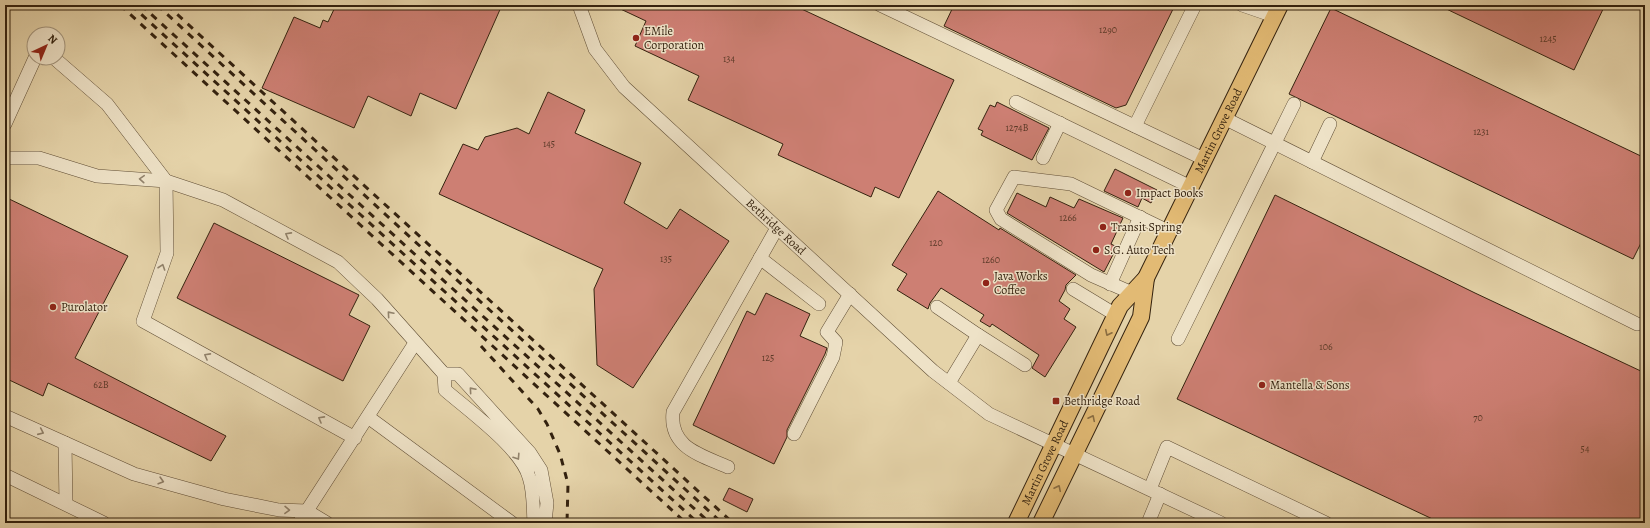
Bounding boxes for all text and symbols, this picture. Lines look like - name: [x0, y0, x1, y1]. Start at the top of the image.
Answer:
- place label: EMile Corporation: [644, 23, 705, 53]
- house number: 1290: [1099, 23, 1117, 36]
- north arrow: [26, 26, 66, 66]
- text: N: [45, 31, 61, 47]
- house number: 1245: [1540, 32, 1557, 45]
- marker: EMile Corporation: [631, 33, 641, 43]
- house number: 134: [723, 52, 736, 65]
- street label: Martin Grove Road: [1191, 85, 1246, 176]
- house number: 1274B: [1006, 121, 1028, 134]
- house number: 1231: [1473, 125, 1489, 138]
- house number: 145: [543, 137, 555, 150]
- one-way arrow: [139, 174, 145, 183]
- place label: Impact Books: [1136, 185, 1204, 201]
- marker: Impact Books: [1123, 188, 1133, 198]
- street label: Bethridge Road: [743, 195, 810, 259]
- house number: 1266: [1059, 211, 1077, 224]
- place label: Transit Spring: [1111, 219, 1182, 235]
- marker: Transit Spring: [1098, 222, 1108, 232]
- one-way arrow: [285, 232, 292, 240]
- house number: 120: [929, 236, 943, 249]
- place label: S.G. Auto Tech: [1104, 242, 1175, 258]
- marker: S.G. Auto Tech: [1091, 245, 1101, 255]
- house number: 135: [660, 252, 672, 265]
- house number: 1260: [982, 253, 1000, 266]
- one-way arrow: [157, 264, 166, 271]
- place label: Java Works Coffee: [994, 268, 1048, 298]
- marker: Java Works Coffee: [981, 278, 991, 288]
- place label: Purolator: [61, 299, 108, 315]
- marker: Purolator: [48, 302, 58, 312]
- one-way arrow: [387, 311, 394, 318]
- one-way arrow: [1105, 328, 1113, 336]
- house number: 106: [1319, 340, 1333, 353]
- house number: 125: [762, 351, 774, 364]
- one-way arrow: [204, 353, 211, 361]
- place label: Mantella & Sons: [1270, 377, 1350, 393]
- house number: 62B: [93, 378, 109, 391]
- marker: Mantella & Sons: [1257, 380, 1267, 390]
- one-way arrow: [470, 388, 477, 395]
- place label: Bethridge Road: [1064, 393, 1141, 409]
- marker: Bethridge Road: [1051, 396, 1061, 406]
- house number: 70: [1473, 411, 1483, 424]
- one-way arrow: [1087, 415, 1095, 422]
- one-way arrow: [318, 416, 325, 423]
- street label: Martin Grove Road: [1018, 417, 1072, 508]
- one-way arrow: [36, 427, 44, 435]
- house number: 54: [1581, 442, 1590, 455]
- one-way arrow: [512, 453, 520, 460]
- one-way arrow: [157, 477, 164, 485]
- one-way arrow: [1053, 485, 1061, 492]
- one-way arrow: [284, 506, 290, 514]

